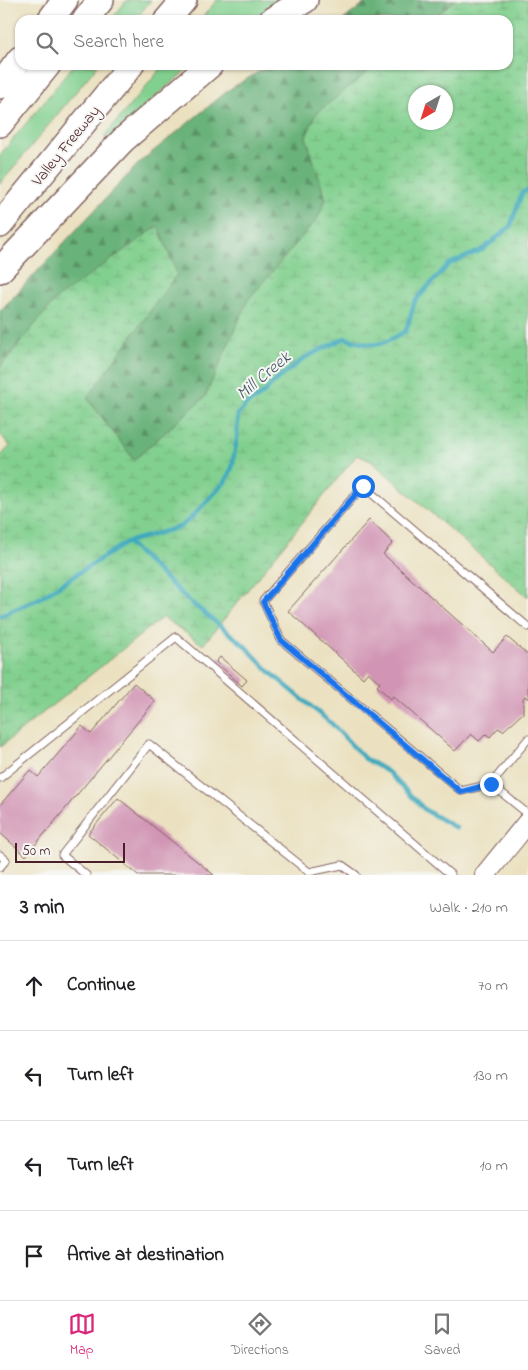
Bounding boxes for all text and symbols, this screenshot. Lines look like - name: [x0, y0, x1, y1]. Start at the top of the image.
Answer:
- search box: [15, 15, 513, 70]
- icon: search: [33, 29, 61, 57]
- text: Search here: [73, 29, 164, 56]
- north arrow: [408, 85, 453, 130]
- street label: Valley Freeway: [26, 101, 107, 193]
- water label: Mill Creek: [231, 345, 298, 407]
- route start: [352, 475, 375, 498]
- route end: [480, 773, 503, 796]
- scale bar: [15, 840, 125, 863]
- text: 50 m: [22, 841, 50, 862]
- text: 3 min: [20, 893, 64, 923]
- text: Walk · 210 m: [429, 896, 508, 920]
- icon: ahead: [20, 972, 48, 1000]
- text: Continue: [67, 972, 135, 999]
- text: 70 m: [478, 974, 508, 998]
- icon: left: [20, 1062, 48, 1090]
- text: Turn left: [67, 1062, 134, 1089]
- text: 130 m: [473, 1064, 508, 1088]
- icon: left: [20, 1152, 48, 1180]
- text: Turn left: [67, 1152, 134, 1179]
- text: 10 m: [480, 1154, 508, 1178]
- icon: arrive: [20, 1242, 48, 1270]
- text: Arrive at destination: [67, 1242, 224, 1269]
- tab: Map: [68, 1310, 96, 1361]
- tab: Directions: [231, 1310, 289, 1361]
- tab: Saved: [424, 1310, 460, 1361]

